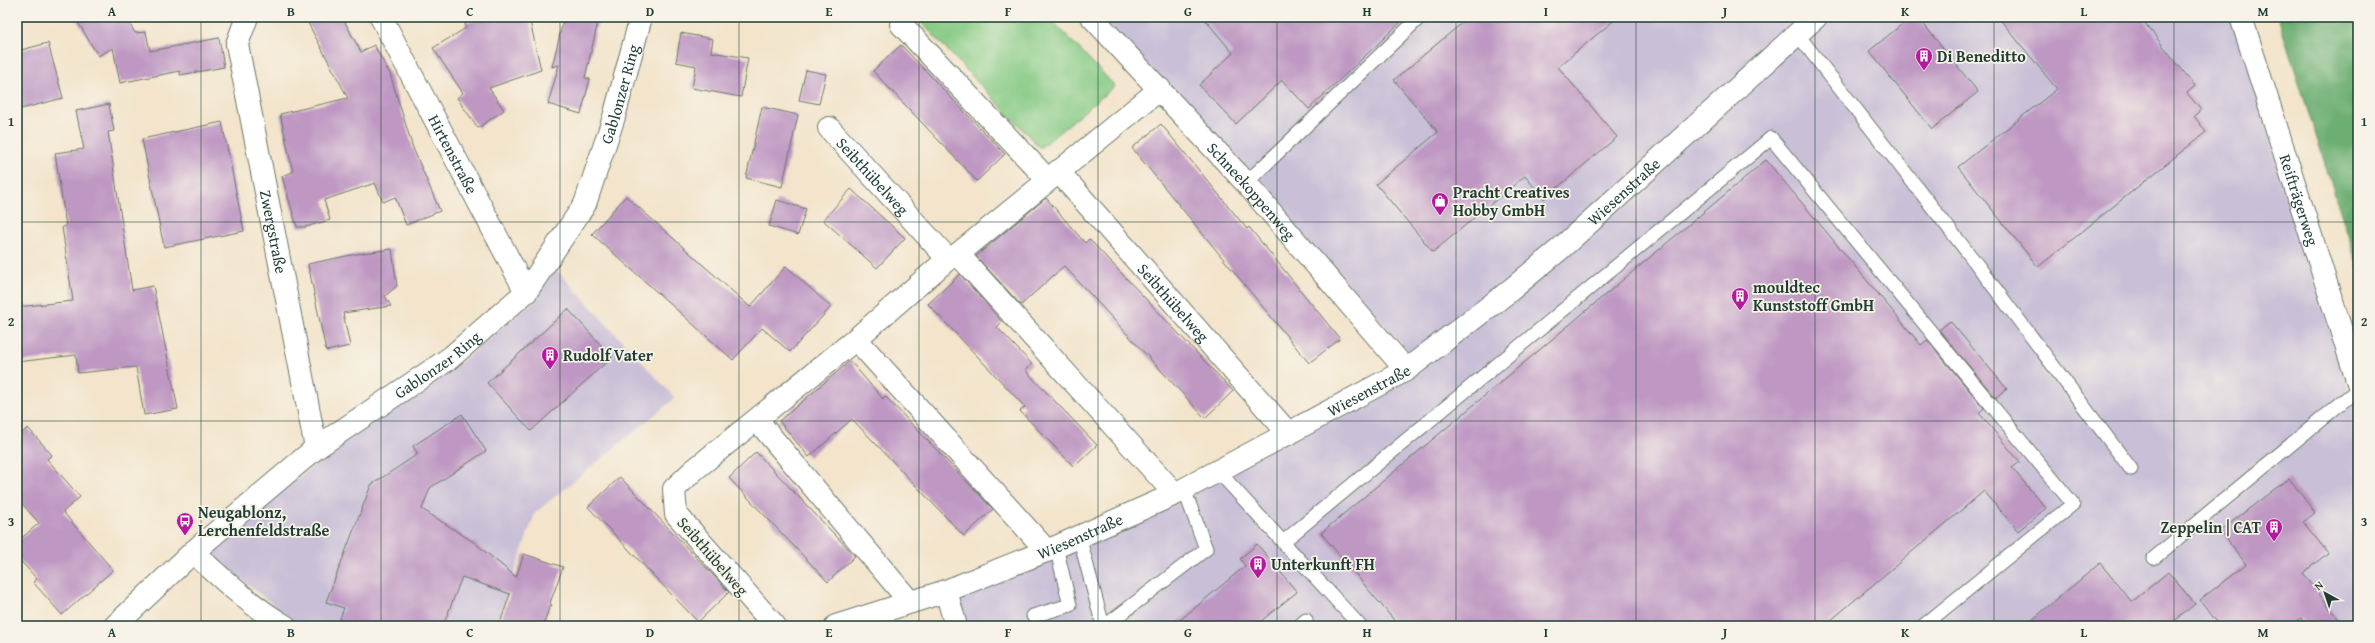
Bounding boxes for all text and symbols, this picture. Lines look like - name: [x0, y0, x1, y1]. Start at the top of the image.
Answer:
- text: A: [108, 2, 117, 21]
- text: B: [287, 2, 295, 21]
- text: C: [466, 2, 474, 21]
- text: D: [646, 2, 654, 21]
- text: E: [826, 2, 833, 21]
- text: F: [1005, 2, 1012, 21]
- text: G: [1184, 2, 1192, 21]
- text: H: [1362, 2, 1372, 21]
- text: I: [1544, 2, 1548, 21]
- text: J: [1721, 2, 1728, 21]
- text: K: [1901, 2, 1910, 21]
- text: L: [2081, 2, 2088, 21]
- text: M: [2257, 2, 2269, 21]
- street label: Gablonzer Ring: [594, 42, 645, 147]
- place label: Di Beneditto: [1937, 44, 2026, 68]
- building icon: Di Beneditto: [1914, 46, 1934, 71]
- street label: Hirtenstraße: [422, 110, 484, 198]
- text: 1: [8, 112, 14, 131]
- text: 1: [2361, 112, 2367, 131]
- street label: Seibthübelweg: [831, 132, 915, 221]
- street label: Schneekoppenweg: [1202, 136, 1302, 245]
- street label: Reifträgerweg: [2274, 151, 2325, 249]
- street label: Wiesenstraße: [1582, 152, 1665, 231]
- place label: Pracht Creatives Hobby GmbH: [1453, 180, 1570, 222]
- street label: Zwergstraße: [254, 188, 294, 275]
- shop icon: Pracht Creatives Hobby GmbH: [1430, 191, 1450, 216]
- street label: Seibthübelweg: [1132, 258, 1215, 347]
- place label: mouldtec Kunststoff GmbH: [1753, 275, 1874, 317]
- building icon: mouldtec Kunststoff GmbH: [1730, 286, 1750, 311]
- text: 2: [8, 312, 15, 331]
- text: 2: [2361, 312, 2368, 331]
- street label: Gablonzer Ring: [389, 325, 486, 404]
- place label: Rudolf Vater: [563, 343, 654, 367]
- building icon: Rudolf Vater: [540, 345, 560, 370]
- street label: Wiesenstraße: [1323, 358, 1415, 422]
- place label: Neugablonz, Lerchenfeldstraße: [198, 500, 330, 542]
- street label: Wiesenstraße: [1033, 507, 1126, 565]
- bus stop icon: Neugablonz, Lerchenfeldstraße: [175, 511, 195, 536]
- street label: Seibthübelweg: [672, 511, 754, 601]
- text: 3: [8, 512, 14, 531]
- text: 3: [2361, 512, 2367, 531]
- place label: Zeppelin | CAT: [2160, 515, 2262, 539]
- building icon: Zeppelin | CAT: [2264, 517, 2284, 542]
- place label: Unterkunft FH: [1271, 552, 1375, 576]
- building icon: Unterkunft FH: [1248, 554, 1268, 579]
- north arrow: [2305, 573, 2345, 613]
- text: N: [2311, 576, 2327, 594]
- text: A: [108, 623, 117, 642]
- text: B: [287, 623, 295, 642]
- text: C: [466, 623, 474, 642]
- text: D: [646, 623, 654, 642]
- text: E: [826, 623, 833, 642]
- text: F: [1005, 623, 1012, 642]
- text: G: [1184, 623, 1192, 642]
- text: H: [1362, 623, 1372, 642]
- text: I: [1544, 623, 1548, 642]
- text: J: [1721, 623, 1728, 642]
- text: K: [1901, 623, 1910, 642]
- text: L: [2081, 623, 2088, 642]
- text: M: [2257, 623, 2269, 642]

